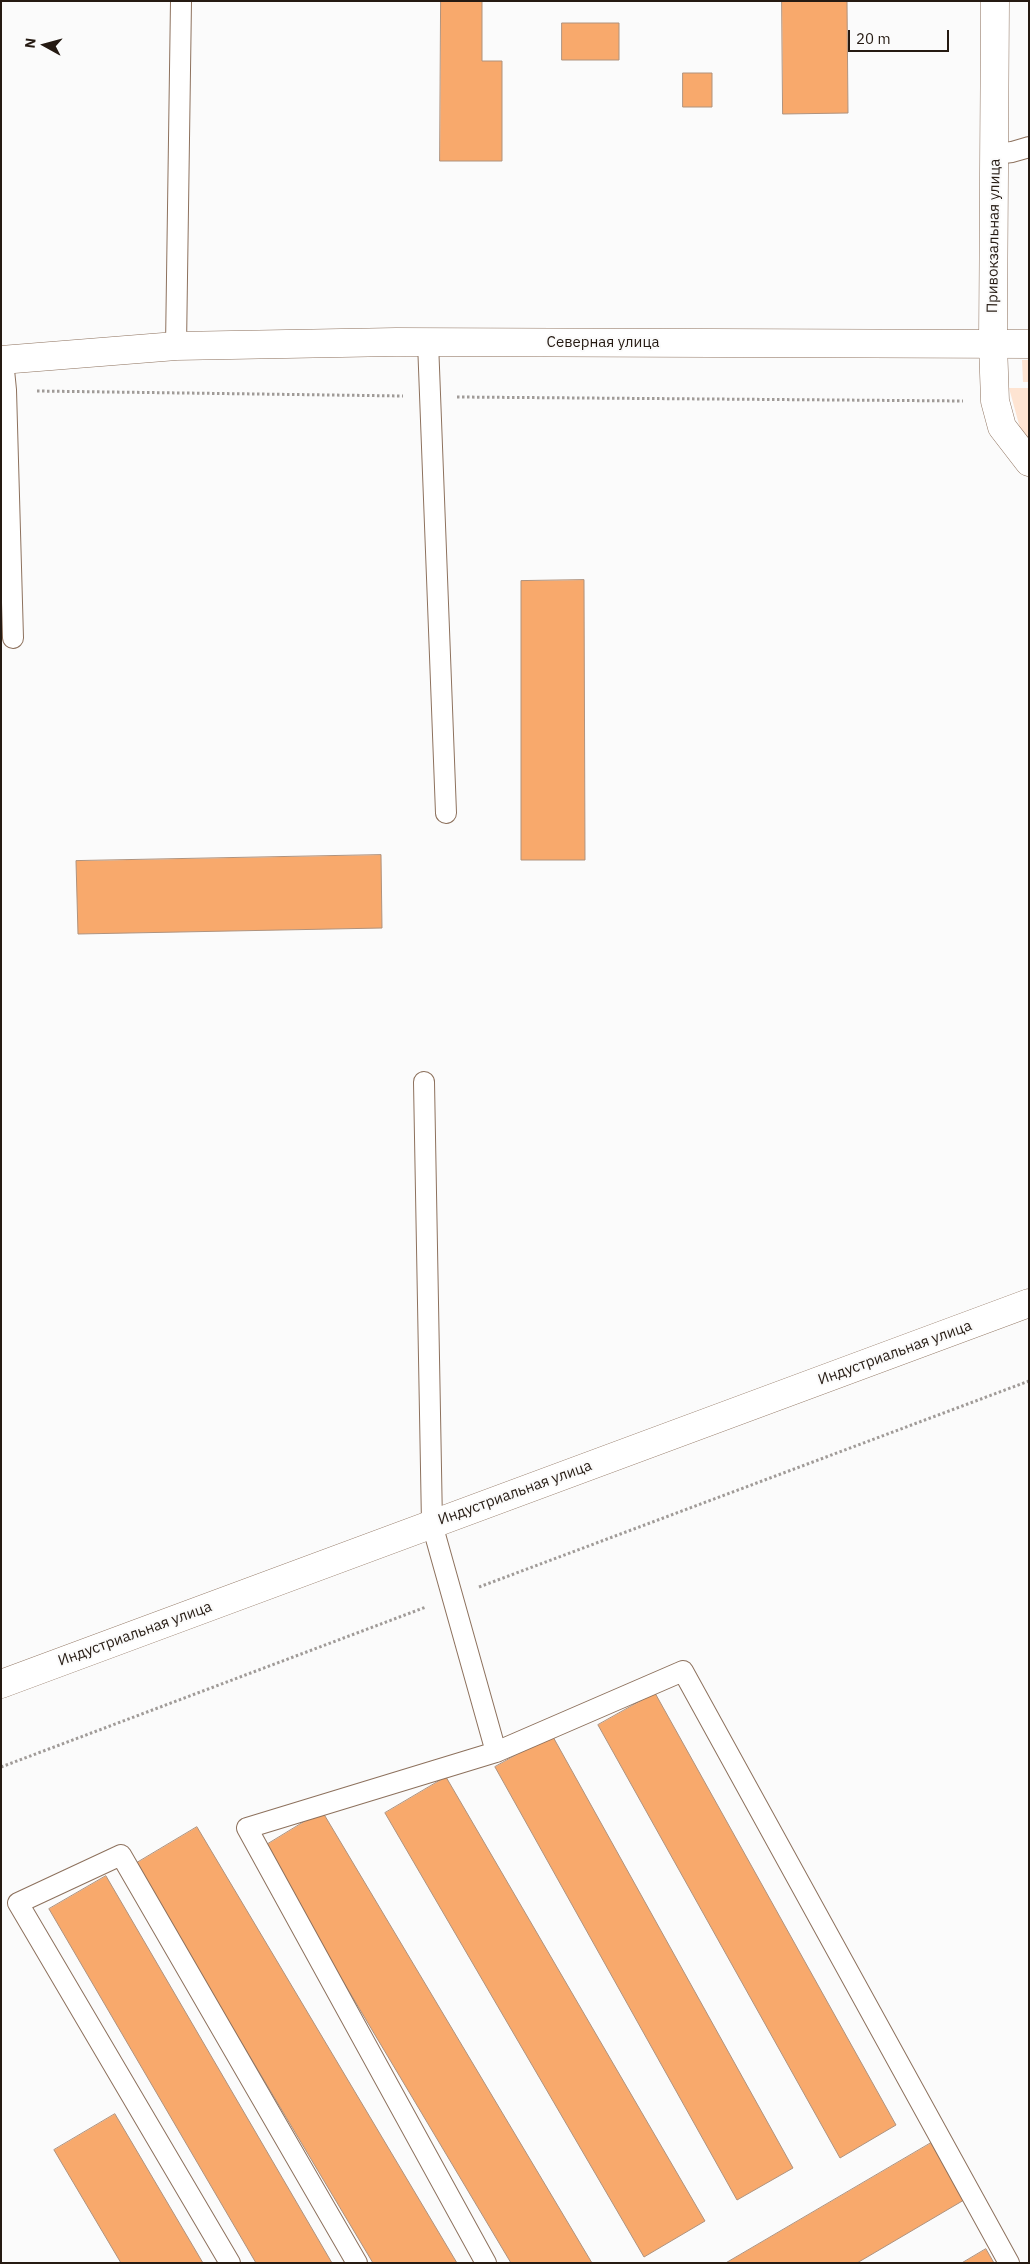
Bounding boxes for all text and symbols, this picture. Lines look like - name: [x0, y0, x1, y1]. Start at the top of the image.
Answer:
- north arrow: [20, 20, 70, 70]
- scale bar: [850, 20, 951, 52]
- text: 20 m: [856, 29, 891, 48]
- text: N: [21, 37, 40, 49]
- street label: Привокзальная улица: [984, 159, 1004, 313]
- street label: Северная улица: [547, 334, 659, 352]
- street label: Индустриальная улица: [816, 1317, 974, 1389]
- street label: Индустриальная улица: [436, 1457, 594, 1529]
- street label: Индустриальная улица: [56, 1598, 214, 1670]

